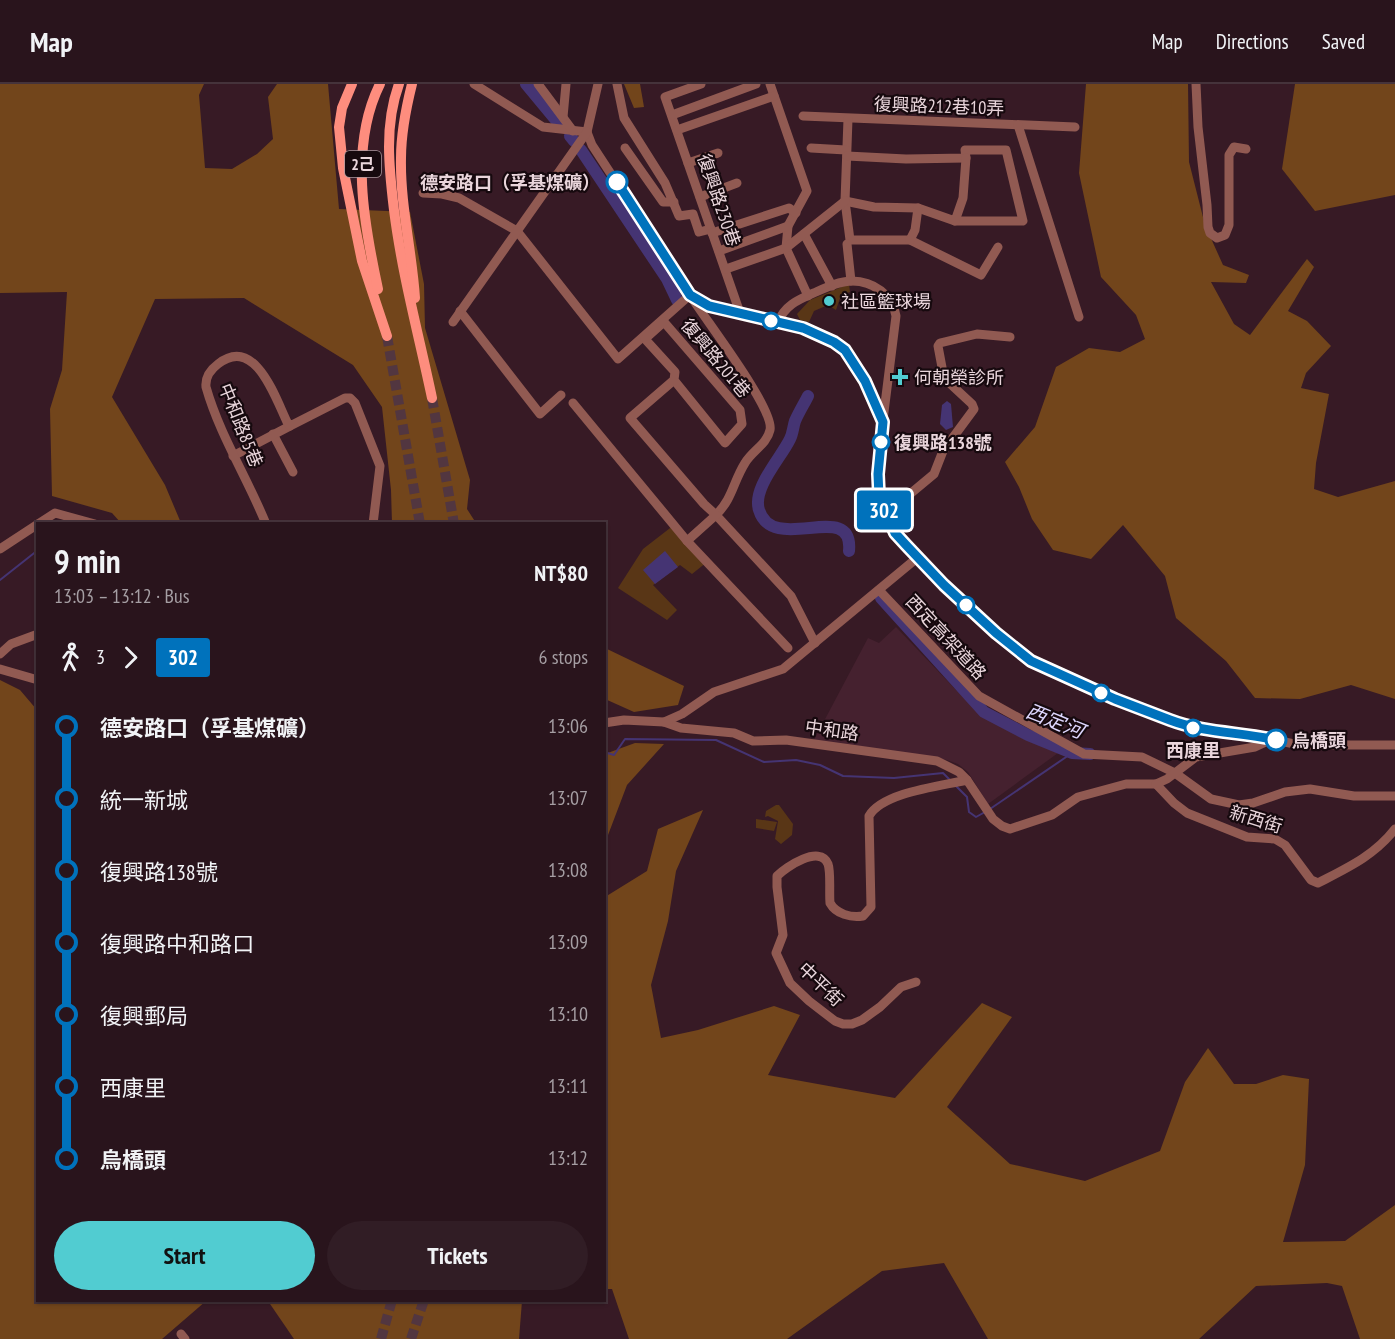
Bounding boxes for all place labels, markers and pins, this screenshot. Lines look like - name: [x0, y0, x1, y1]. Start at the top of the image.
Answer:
- place label: 德安路口（孚基煤礦）: [420, 171, 600, 194]
- marker: 德安路口（孚基煤礦）: [606, 171, 628, 193]
- place label: 社區籃球場: [841, 290, 931, 313]
- marker: 社區籃球場: [822, 294, 836, 308]
- unlabelled marker: [762, 312, 780, 330]
- place label: 何朝榮診所: [914, 366, 1004, 389]
- marker: 何朝榮診所: [891, 368, 909, 386]
- place label: 復興路138號: [894, 431, 992, 454]
- marker: 復興路138號: [872, 433, 890, 451]
- unlabelled marker: [957, 596, 975, 614]
- unlabelled marker: [1092, 684, 1110, 702]
- marker: 西康里: [1184, 719, 1202, 737]
- marker: 烏橋頭: [1265, 729, 1287, 751]
- place label: 烏橋頭: [1292, 729, 1346, 752]
- place label: 西康里: [1166, 739, 1220, 762]

